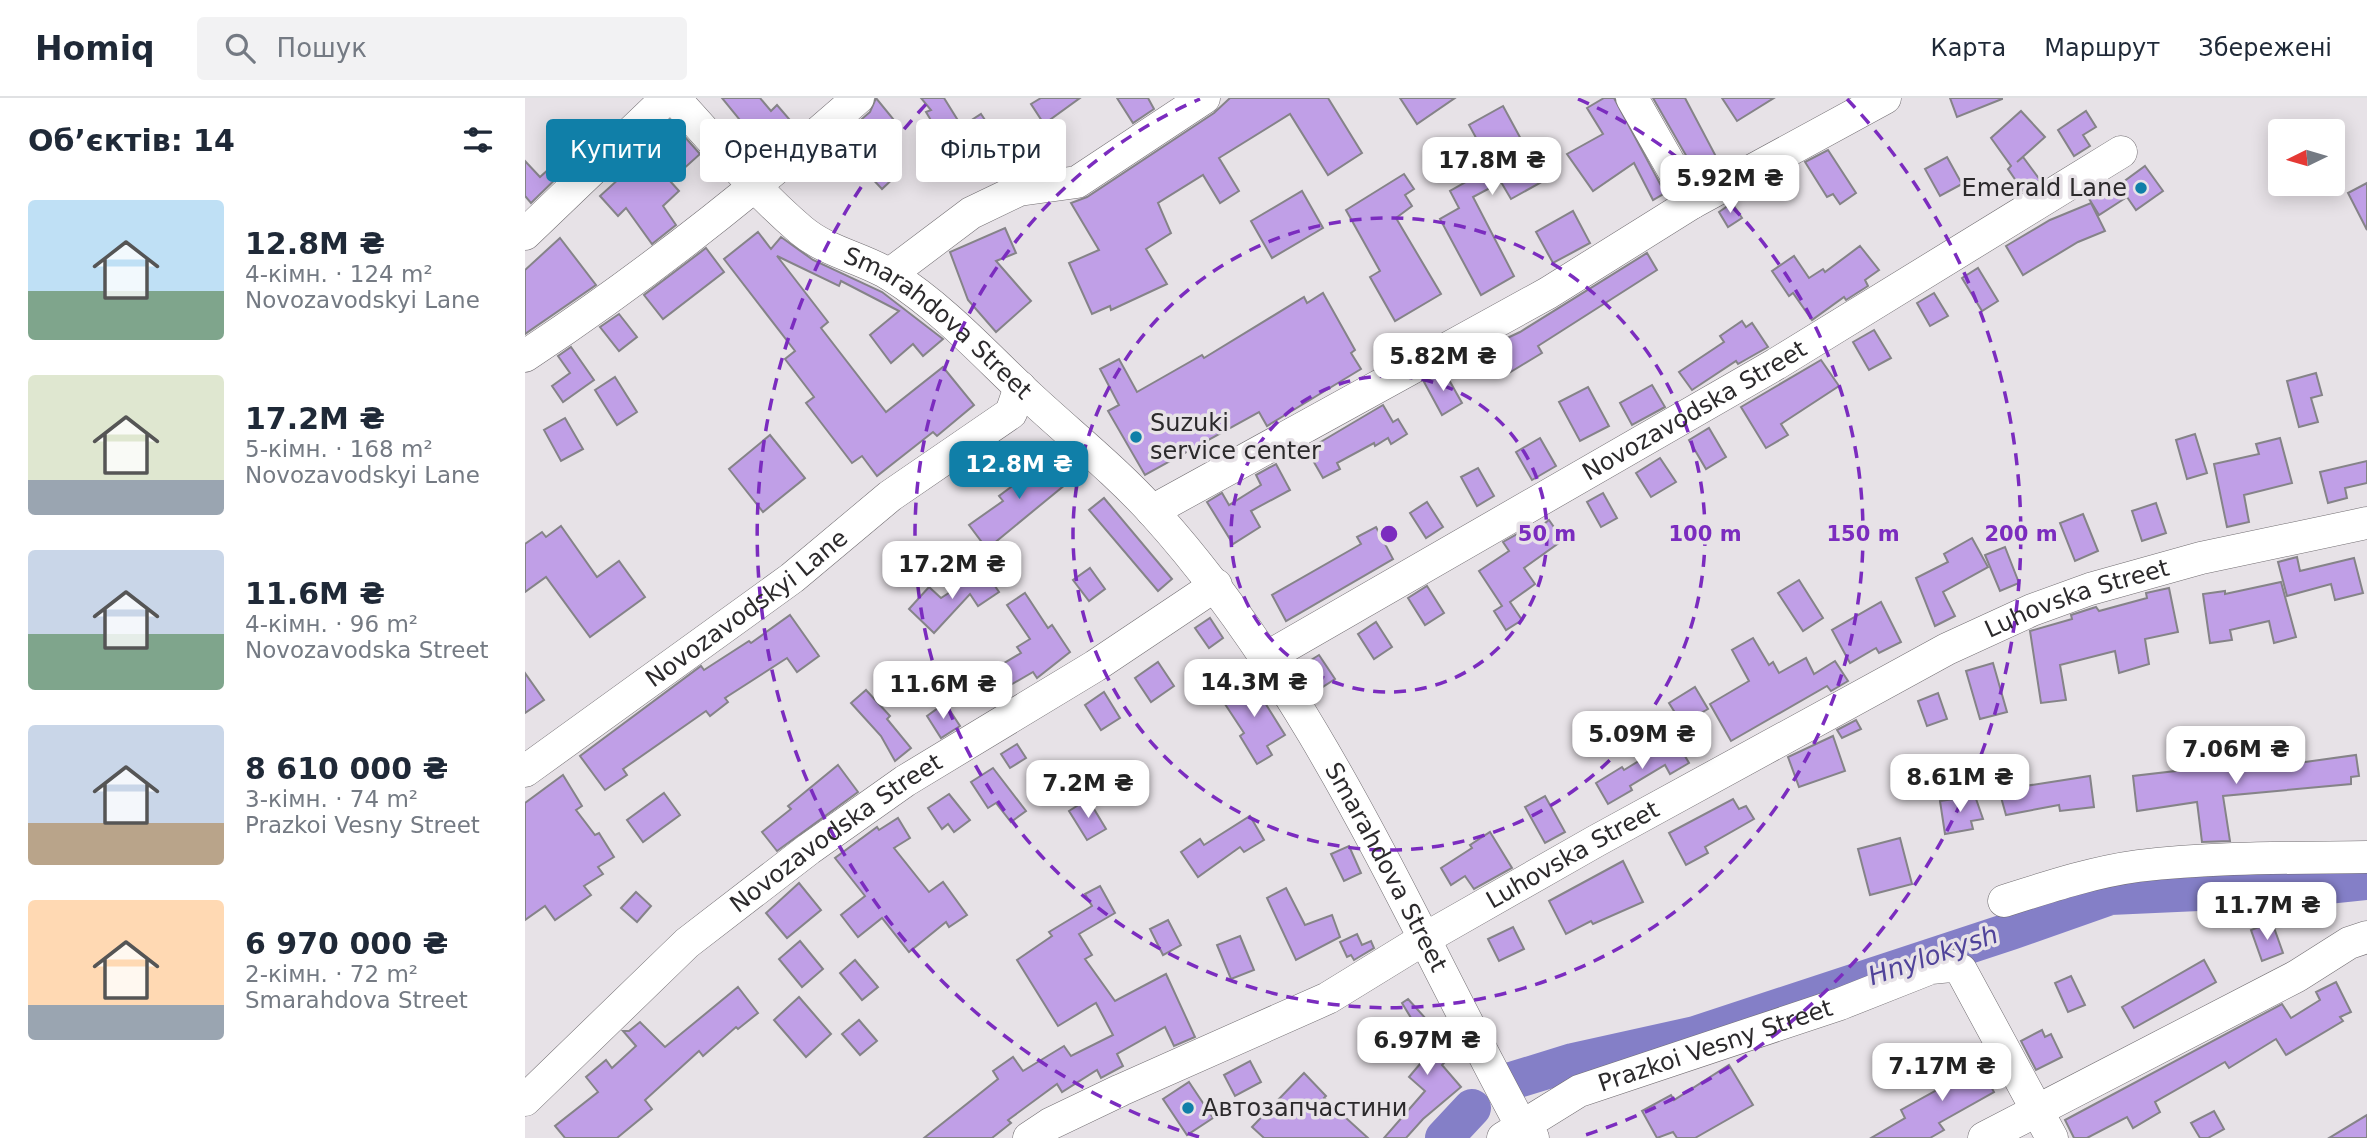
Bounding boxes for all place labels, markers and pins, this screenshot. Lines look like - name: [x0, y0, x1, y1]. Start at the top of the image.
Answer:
- pin: 17.8M ₴: [1427, 138, 1557, 197]
- pin: 5.92M ₴: [1665, 156, 1795, 215]
- place label: Emerald Lane: [1962, 174, 2127, 202]
- marker: Emerald Lane: [2133, 180, 2149, 196]
- pin: 5.82M ₴: [1378, 334, 1508, 393]
- place label: Suzuki service center: [1150, 409, 1321, 465]
- marker: Suzuki service center: [1128, 429, 1144, 445]
- pin: 12.8M ₴: [954, 442, 1084, 501]
- centre of rings: [1377, 522, 1401, 546]
- pin: 17.2M ₴: [887, 542, 1017, 601]
- pin: 14.3M ₴: [1189, 660, 1319, 719]
- pin: 11.6M ₴: [878, 662, 1008, 721]
- pin: 5.09M ₴: [1577, 712, 1707, 771]
- pin: 7.06M ₴: [2171, 726, 2301, 786]
- pin: 8.61M ₴: [1895, 754, 2025, 814]
- pin: 7.2M ₴: [1031, 760, 1145, 820]
- pin: 11.7M ₴: [2202, 882, 2332, 942]
- pin: 6.97M ₴: [1362, 1018, 1492, 1077]
- pin: 7.17M ₴: [1877, 1044, 2007, 1103]
- place label: Автозапчастини: [1202, 1094, 1407, 1122]
- marker: Автозапчастини: [1180, 1100, 1196, 1116]

